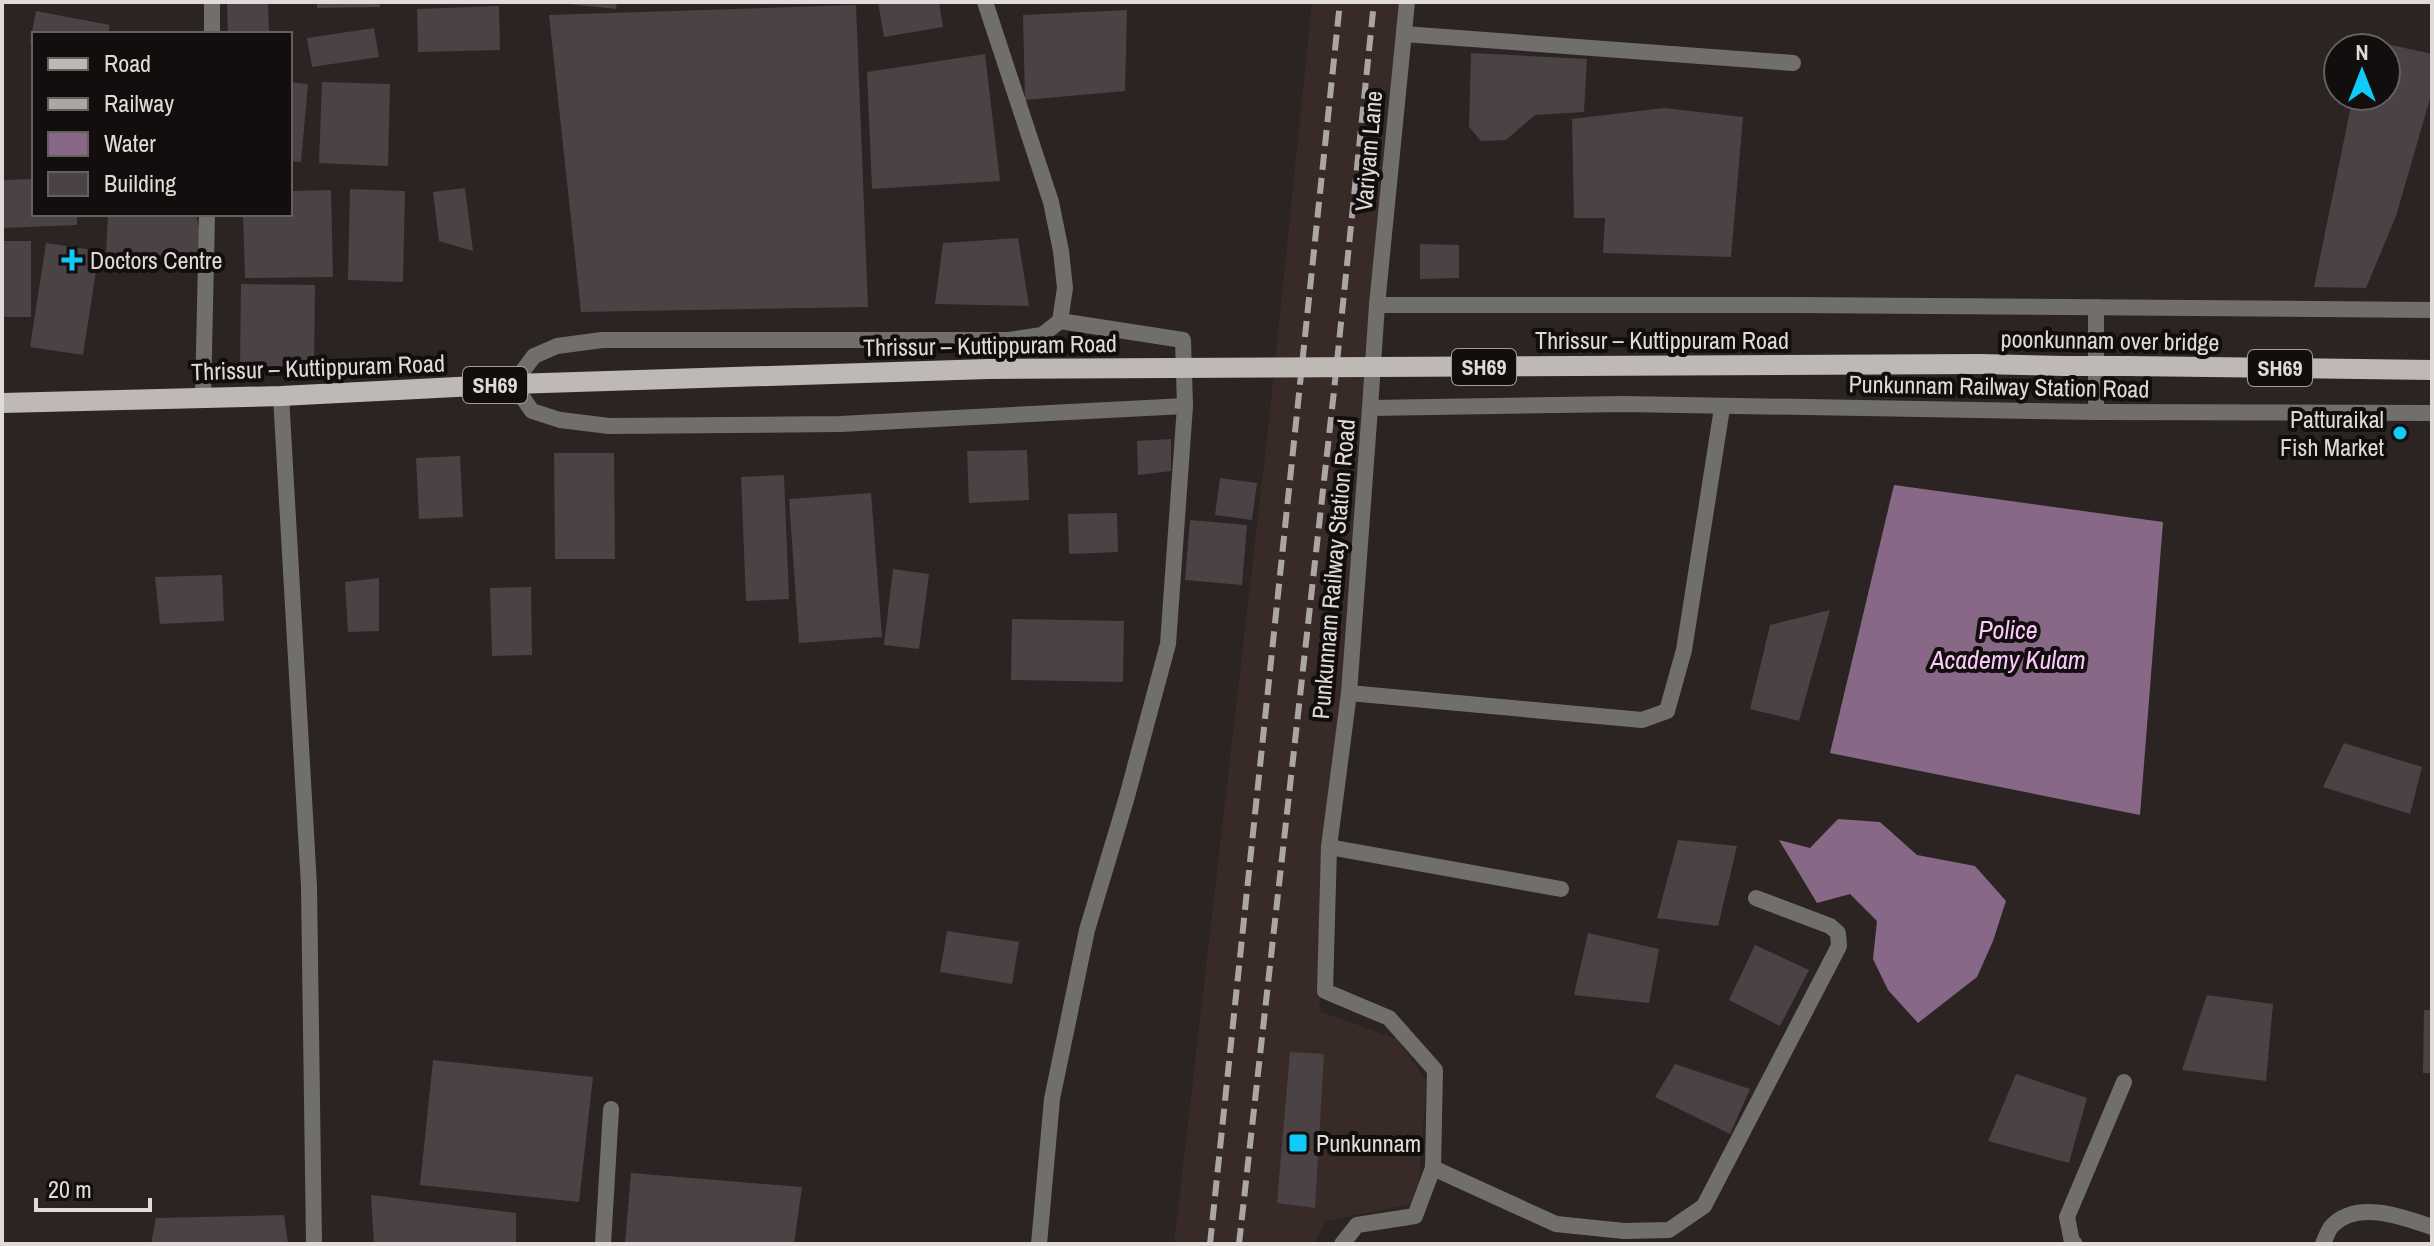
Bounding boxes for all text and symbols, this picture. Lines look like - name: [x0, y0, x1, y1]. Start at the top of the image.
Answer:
- legend: [32, 32, 292, 216]
- north arrow: [2322, 32, 2402, 112]
- text: N: [2355, 37, 2369, 67]
- text: Road: [104, 47, 151, 79]
- text: Railway: [104, 87, 174, 119]
- street label: Variyam Lane: [1347, 89, 1389, 213]
- text: Water: [104, 127, 156, 159]
- text: Building: [104, 167, 176, 199]
- place label: Doctors Centre: [90, 244, 222, 276]
- marker: Doctors Centre: [61, 249, 83, 271]
- street label: poonkunnam over bridge: [2000, 322, 2220, 358]
- street label: Thrissur – Kuttippuram Road: [1535, 324, 1789, 356]
- street label: Thrissur – Kuttippuram Road: [863, 327, 1117, 363]
- street label: Thrissur – Kuttippuram Road: [191, 347, 445, 387]
- road number: SH69: [1452, 349, 1516, 385]
- road number: SH69: [2248, 350, 2312, 386]
- road number: SH69: [463, 367, 527, 403]
- street label: Punkunnam Railway Station Road: [1848, 367, 2150, 405]
- place label: Patturaikal Fish Market: [2280, 403, 2385, 463]
- street label: Punkunnam Railway Station Road: [1304, 418, 1362, 720]
- marker: Patturaikal Fish Market: [2391, 424, 2409, 442]
- water label: Police Academy Kulam: [1929, 612, 2086, 677]
- place label: Punkunnam: [1316, 1127, 1421, 1159]
- marker: Punkunnam: [1287, 1132, 1309, 1154]
- scale bar: [36, 1162, 150, 1212]
- text: 20 m: [48, 1173, 92, 1205]

